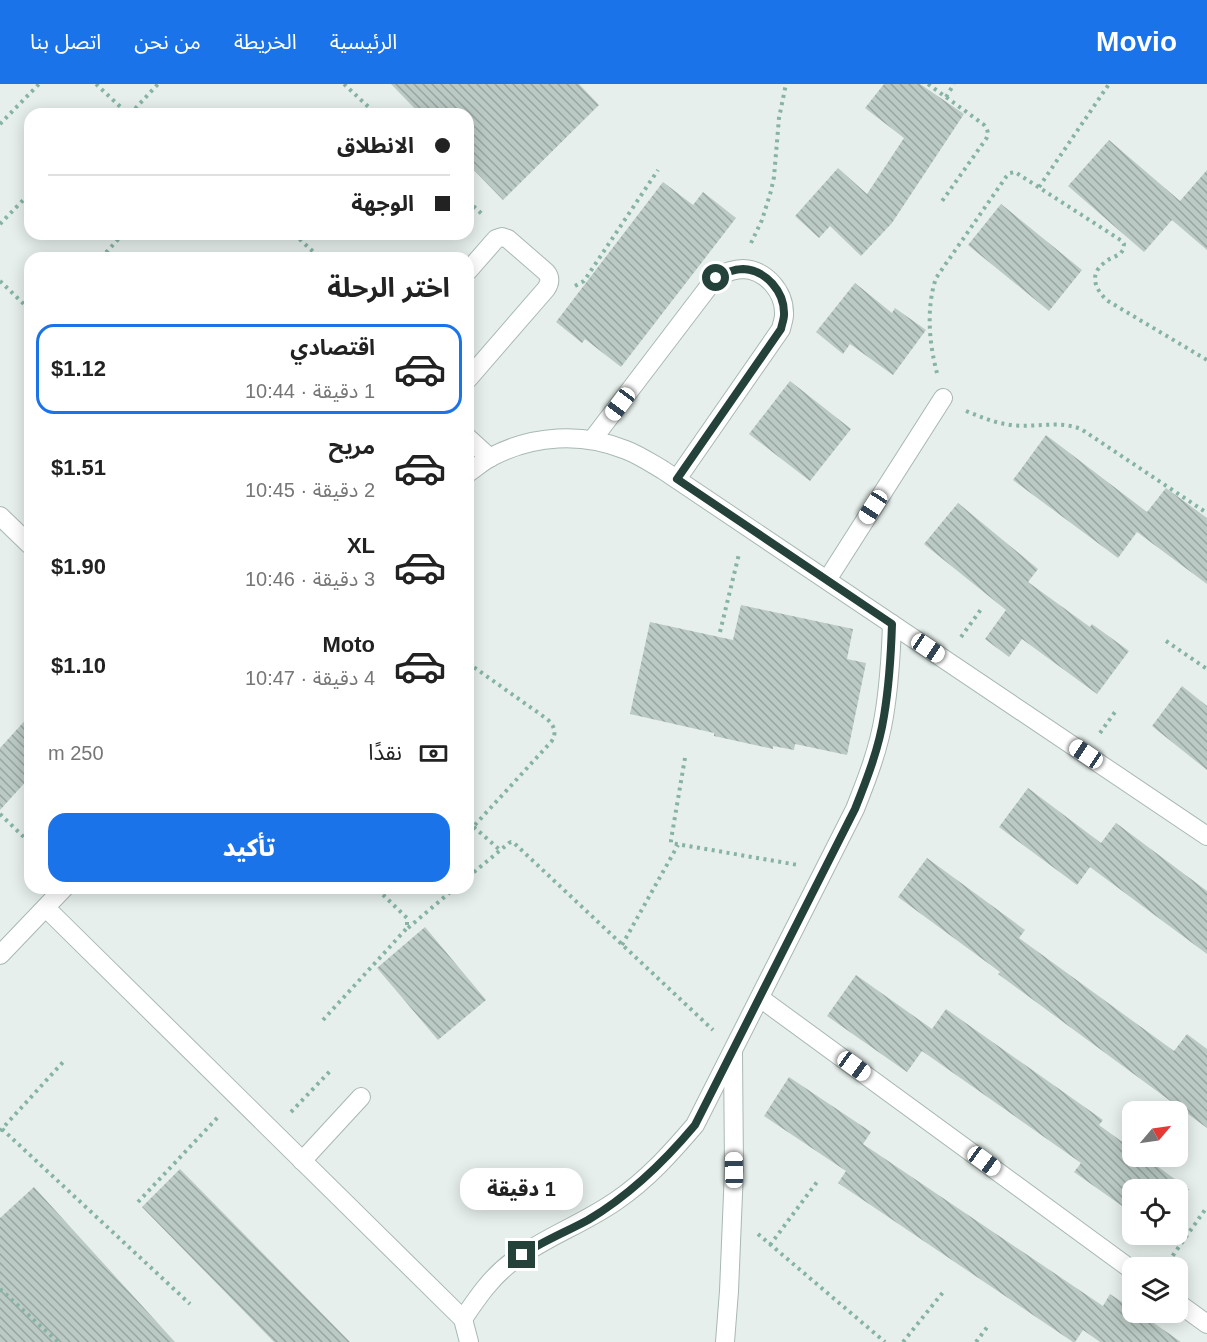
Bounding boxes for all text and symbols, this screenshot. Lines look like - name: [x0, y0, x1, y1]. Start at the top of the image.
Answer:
- text: Movio: [1096, 26, 1177, 57]
- text: اتصل بنا: [30, 30, 101, 53]
- text: من نحن: [134, 30, 201, 53]
- text: الخريطة: [234, 30, 297, 53]
- text: الرئيسية: [330, 30, 397, 53]
- text: الانطلاق: [337, 133, 414, 158]
- text: الوجهة: [351, 191, 414, 216]
- route start: [702, 264, 729, 291]
- text: اختر الرحلة: [327, 273, 450, 303]
- text: اقتصادي: [290, 335, 375, 360]
- icon: car: [393, 342, 447, 396]
- text: $1.12: [51, 356, 106, 381]
- text: 1 دقيقة · 10:44: [245, 380, 375, 402]
- car: [602, 384, 638, 424]
- text: مريح: [329, 434, 375, 459]
- icon: car: [393, 441, 447, 495]
- text: $1.51: [51, 455, 106, 480]
- text: 2 دقيقة · 10:45: [245, 479, 375, 501]
- car: [856, 487, 890, 527]
- text: XL: [347, 533, 375, 558]
- icon: car: [393, 540, 447, 594]
- text: $1.90: [51, 554, 106, 579]
- text: 3 دقيقة · 10:46: [245, 568, 375, 590]
- car: [908, 630, 948, 666]
- text: Moto: [322, 632, 375, 657]
- icon: car: [393, 639, 447, 693]
- text: $1.10: [51, 653, 106, 678]
- text: 4 دقيقة · 10:47: [245, 667, 375, 689]
- car: [1066, 736, 1106, 772]
- icon: cash: [417, 737, 450, 770]
- text: نقدًا: [368, 740, 402, 765]
- text: 250 m: [48, 742, 104, 764]
- button: تأكيد: [48, 813, 450, 882]
- car: [834, 1048, 874, 1084]
- north arrow: [1122, 1101, 1188, 1167]
- map controls: [1122, 1101, 1188, 1323]
- car: [964, 1143, 1004, 1179]
- car: [725, 1152, 743, 1188]
- callout: 1 دقيقة: [460, 1168, 584, 1210]
- text: 1 دقيقة: [487, 1178, 556, 1200]
- button: locate: [1122, 1179, 1188, 1245]
- route end: [508, 1241, 535, 1268]
- button: layers: [1122, 1257, 1188, 1323]

